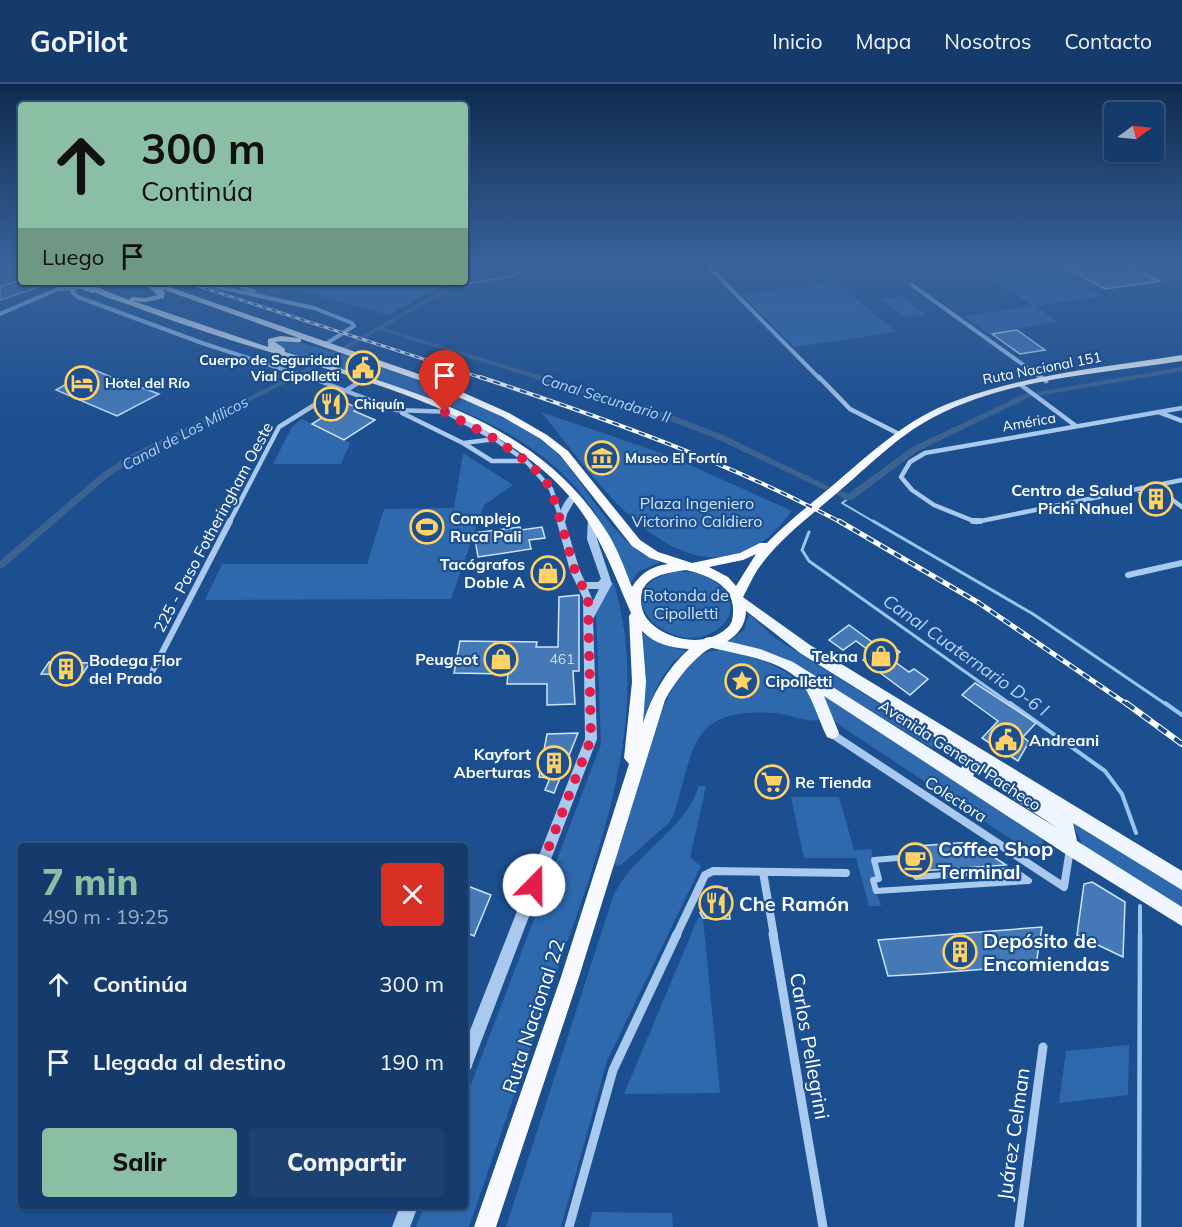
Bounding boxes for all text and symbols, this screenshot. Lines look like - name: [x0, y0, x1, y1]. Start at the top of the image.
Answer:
- text: GoPilot: [30, 24, 128, 59]
- text: Inicio: [772, 28, 822, 54]
- text: Mapa: [855, 28, 911, 54]
- text: Nosotros: [944, 28, 1031, 54]
- text: Contacto: [1064, 28, 1152, 54]
- north arrow: [1104, 102, 1164, 162]
- map controls: [1104, 102, 1164, 162]
- text: 300 m: [141, 122, 266, 175]
- icon: ahead: [42, 126, 120, 204]
- text: Continúa: [141, 174, 253, 208]
- icon: arrive: [116, 240, 149, 273]
- text: Luego: [42, 243, 104, 271]
- street label: Ruta Nacional 151: [981, 348, 1103, 388]
- public building icon: Cuerpo de Seguridad Vial Cipolletti: [345, 350, 381, 386]
- pin: [419, 350, 470, 412]
- place label: Cuerpo de Seguridad Vial Cipolletti: [199, 351, 340, 385]
- icon: arrive: [428, 359, 461, 392]
- hotel icon: Hotel del Río: [64, 365, 100, 401]
- water label: Canal Secundario II: [539, 369, 673, 427]
- place label: Hotel del Río: [105, 374, 190, 392]
- restaurant icon: Chiquín: [313, 386, 349, 422]
- water label: Canal de Los Milicos: [119, 392, 251, 474]
- place label: Chiquín: [354, 395, 405, 413]
- street label: América: [1001, 408, 1057, 436]
- street label: 225 - Paso Fotheringham Oeste: [149, 418, 277, 636]
- museum icon: Museo El Fortín: [584, 440, 620, 476]
- place label: Museo El Fortín: [625, 449, 728, 467]
- place label: Centro de Salud Pichi Nahuel: [1011, 480, 1133, 518]
- building icon: Centro de Salud Pichi Nahuel: [1138, 481, 1174, 517]
- park label: Plaza Ingeniero Victorino Caldiero: [632, 493, 762, 531]
- place label: Complejo Ruca Pali: [450, 508, 522, 546]
- sports icon: Complejo Ruca Pali: [409, 509, 445, 545]
- place label: Tacógrafos Doble A: [440, 554, 525, 592]
- shop icon: Tacógrafos Doble A: [530, 555, 566, 591]
- park label: Rotonda de Cipolletti: [643, 585, 729, 623]
- water label: Canal Cuaternario D-6 I: [879, 589, 1054, 721]
- shop icon: Tekna: [863, 638, 899, 674]
- shop icon: Peugeot: [483, 641, 519, 677]
- place label: Tekna: [812, 646, 858, 666]
- place label: Peugeot: [415, 649, 478, 669]
- place label: Bodega Flor del Prado: [89, 650, 182, 688]
- house number: 461: [549, 650, 575, 668]
- building icon: Bodega Flor del Prado: [48, 651, 84, 687]
- place icon: Cipolletti: [724, 663, 760, 699]
- place label: Cipolletti: [765, 671, 832, 691]
- street label: Avenida General Pacheco: [875, 695, 1045, 815]
- public building icon: Andreani: [988, 722, 1024, 758]
- place label: Andreani: [1029, 730, 1099, 750]
- place label: Kayfort Aberturas: [454, 744, 531, 782]
- building icon: Kayfort Aberturas: [536, 745, 572, 781]
- supermarket icon: Re Tienda: [754, 764, 790, 800]
- place label: Re Tienda: [795, 772, 872, 792]
- street label: Colectora: [921, 772, 991, 826]
- place label: Coffee Shop Terminal: [938, 836, 1053, 884]
- cafe icon: Coffee Shop Terminal: [897, 842, 933, 878]
- position arrow: [502, 853, 566, 917]
- text: 7 min: [42, 859, 138, 904]
- button: close: [381, 863, 444, 926]
- restaurant icon: Che Ramón: [698, 885, 734, 921]
- place label: Che Ramón: [739, 891, 849, 916]
- text: 490 m · 19:25: [42, 904, 168, 929]
- place label: Depósito de Encomiendas: [983, 928, 1110, 976]
- building icon: Depósito de Encomiendas: [942, 934, 978, 970]
- street label: Ruta Nacional 22: [496, 936, 570, 1096]
- icon: ahead: [42, 968, 75, 1001]
- text: Continúa: [93, 970, 188, 998]
- text: 300 m: [379, 970, 444, 998]
- street label: Carlos Pellegrini: [785, 971, 835, 1121]
- icon: arrive: [42, 1046, 75, 1079]
- text: Llegada al destino: [93, 1048, 286, 1076]
- text: 190 m: [379, 1048, 444, 1076]
- street label: Juárez Celman: [991, 1066, 1035, 1202]
- button: Salir: [42, 1128, 237, 1197]
- button: Compartir: [249, 1128, 444, 1197]

